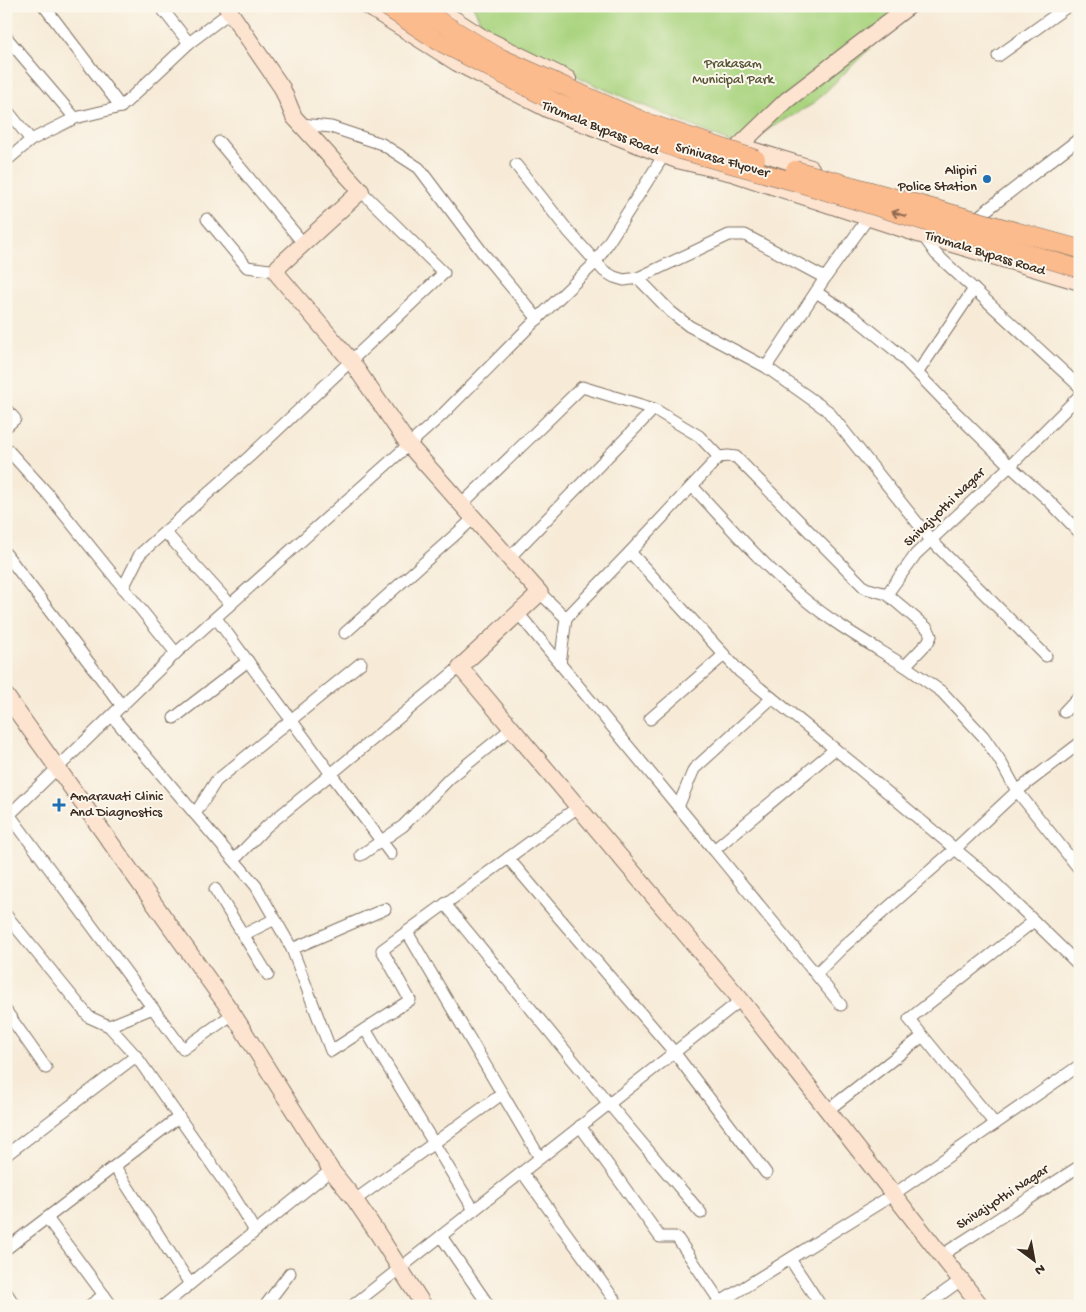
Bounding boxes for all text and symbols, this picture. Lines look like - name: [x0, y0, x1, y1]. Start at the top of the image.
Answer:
- park label: Prakasam Municipal Park: [692, 56, 776, 89]
- street label: Tirumala Bypass Road: [538, 97, 663, 161]
- street label: Srinivasa Flyover: [673, 139, 772, 183]
- place label: Alipiri Police Station: [897, 163, 977, 196]
- marker: Alipiri Police Station: [981, 173, 993, 185]
- one-way arrow: [891, 209, 907, 219]
- street label: Tirumala Bypass Road: [922, 227, 1049, 281]
- street label: Shivajyothi Nagar: [901, 464, 990, 551]
- place label: Amaravati Clinic And Diagnostics: [70, 789, 164, 822]
- marker: Amaravati Clinic And Diagnostics: [52, 798, 66, 812]
- street label: Shivajyothi Nagar: [954, 1161, 1053, 1234]
- north arrow: [1008, 1234, 1058, 1284]
- text: N: [1031, 1259, 1048, 1279]

